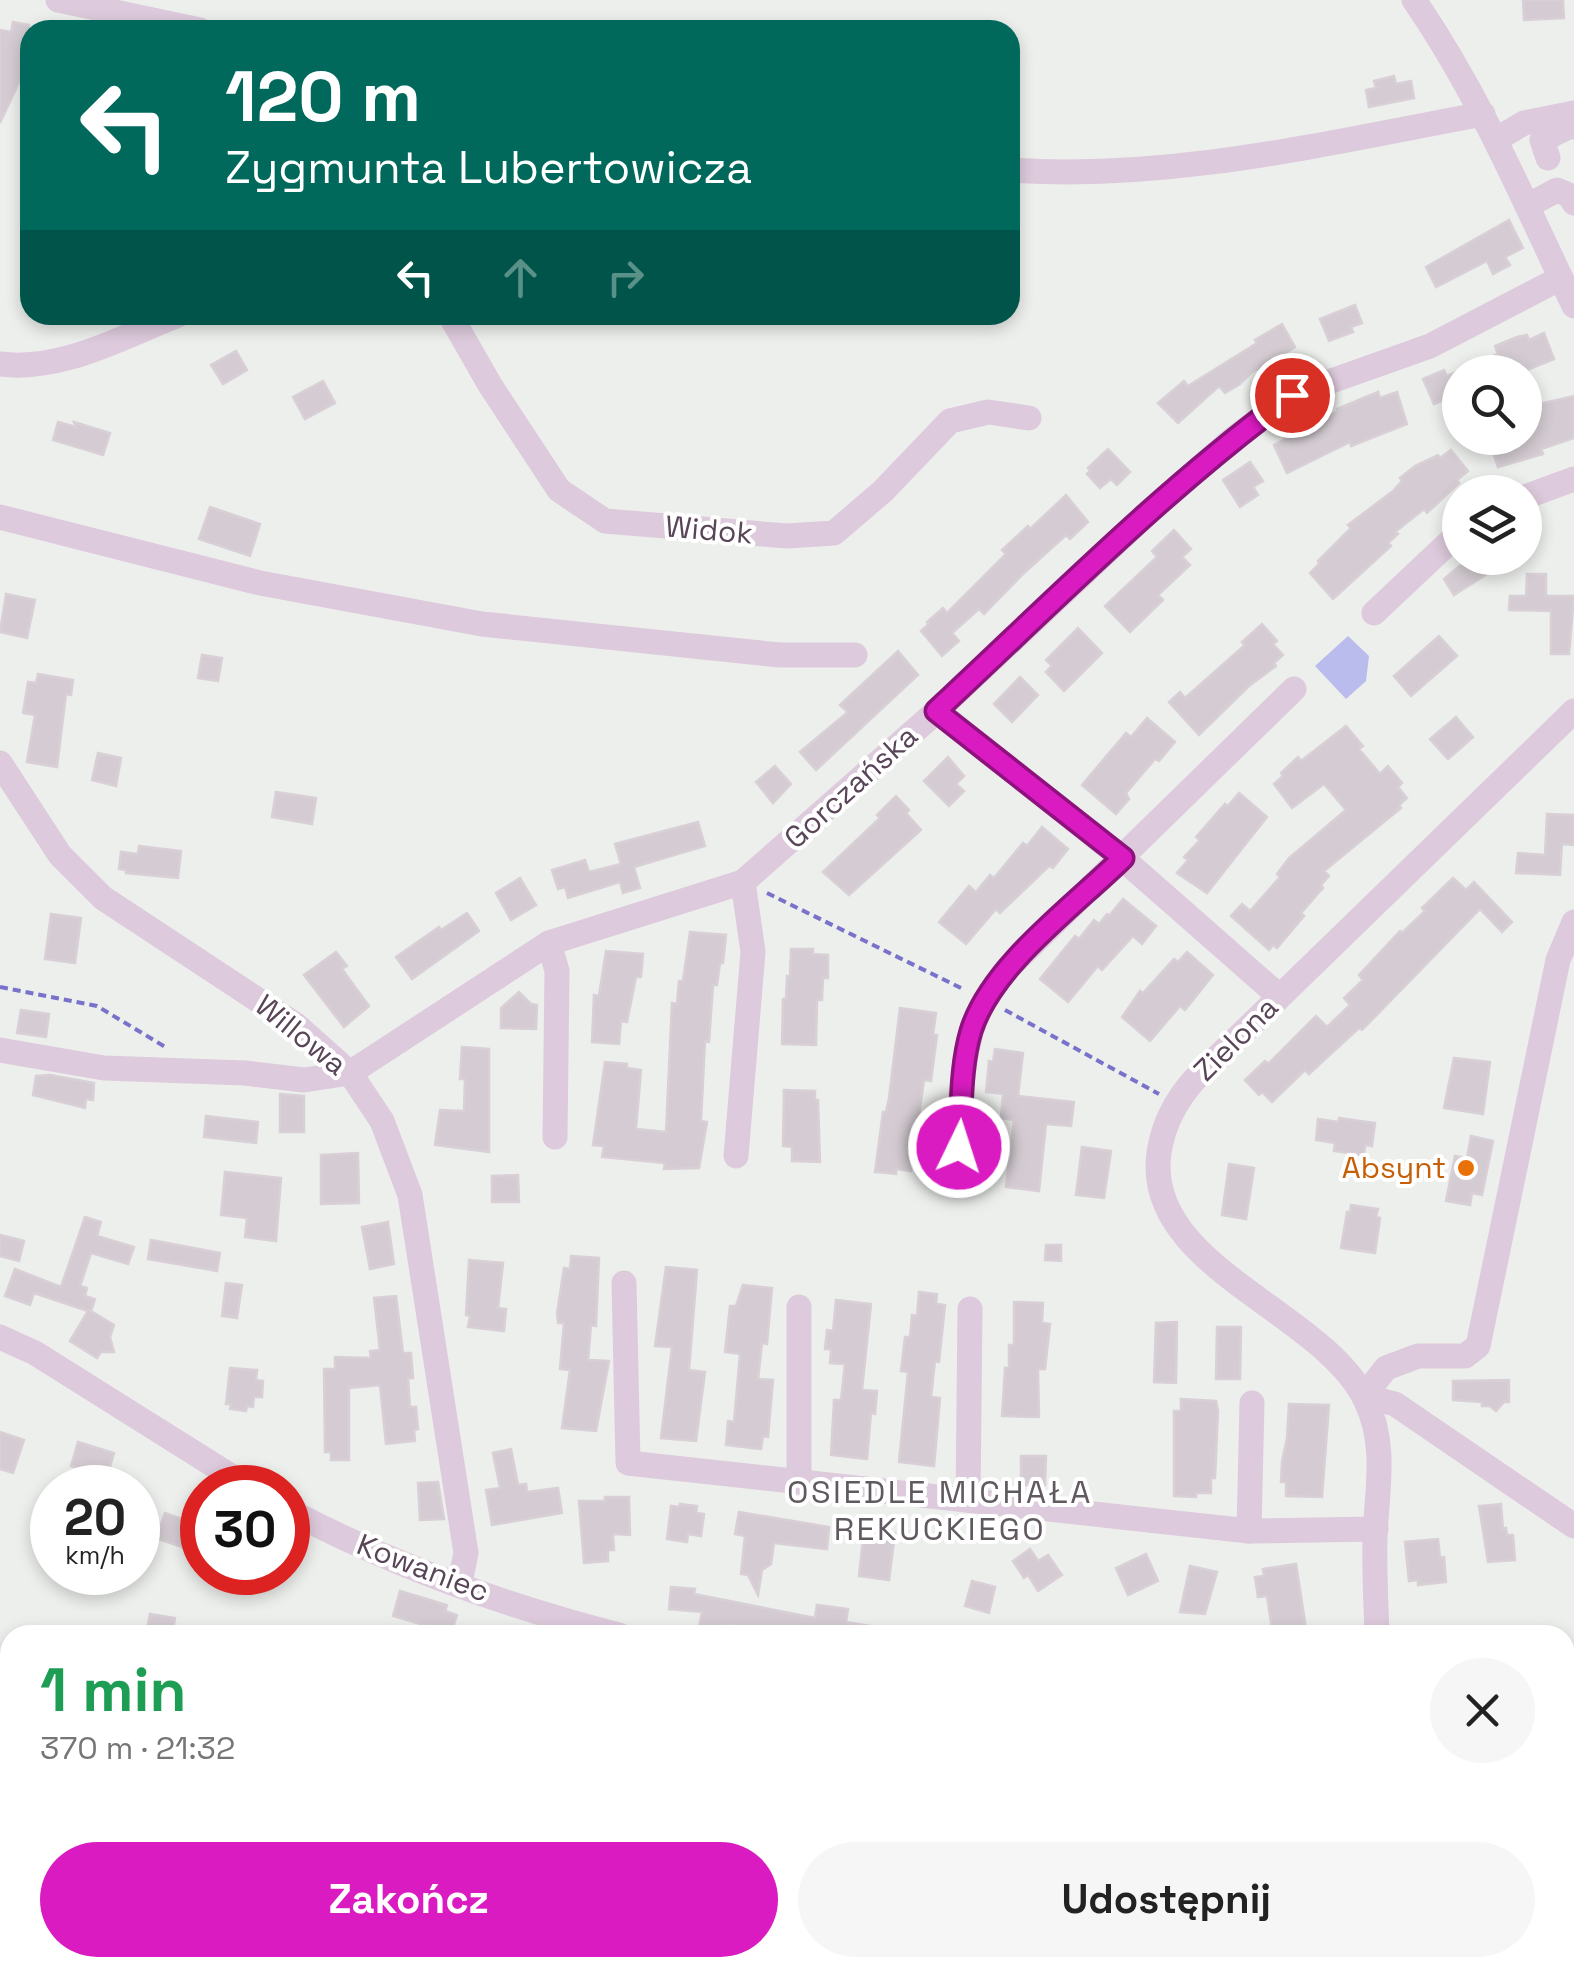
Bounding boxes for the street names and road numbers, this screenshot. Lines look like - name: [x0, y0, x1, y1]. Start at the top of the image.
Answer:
- street label: Widok: [664, 506, 754, 553]
- street label: Gorczańska: [776, 716, 926, 857]
- street label: Willowa: [247, 986, 355, 1084]
- street label: Zielona: [1185, 988, 1286, 1089]
- street label: Kowaniec: [352, 1525, 495, 1611]

